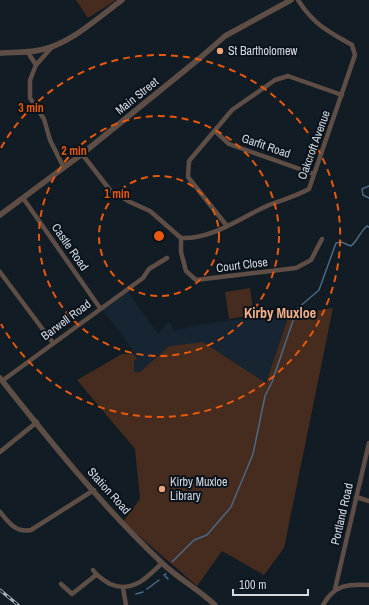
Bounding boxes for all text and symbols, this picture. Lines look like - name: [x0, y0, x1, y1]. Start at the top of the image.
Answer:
- place label: St Bartholomew: [228, 43, 298, 59]
- marker: St Bartholomew: [215, 46, 225, 56]
- street label: Main Street: [112, 74, 162, 118]
- text: 3 min: [18, 100, 44, 116]
- street label: Oakcroft Avenue: [294, 108, 334, 182]
- street label: Garfit Road: [239, 130, 293, 162]
- text: 2 min: [61, 143, 87, 159]
- text: 1 min: [104, 186, 130, 202]
- street label: Castle Road: [48, 220, 92, 274]
- centre of rings: [152, 229, 166, 243]
- street label: Court Close: [215, 254, 269, 276]
- street label: Barwell Road: [38, 296, 94, 344]
- district label: Kirby Muxloe: [244, 304, 316, 322]
- street label: Station Road: [84, 464, 134, 518]
- place label: Kirby Muxloe Library: [170, 474, 227, 504]
- street label: Portland Road: [327, 482, 357, 546]
- marker: Kirby Muxloe Library: [157, 484, 167, 494]
- scale bar: [233, 571, 308, 597]
- text: 100 m: [239, 577, 266, 593]

